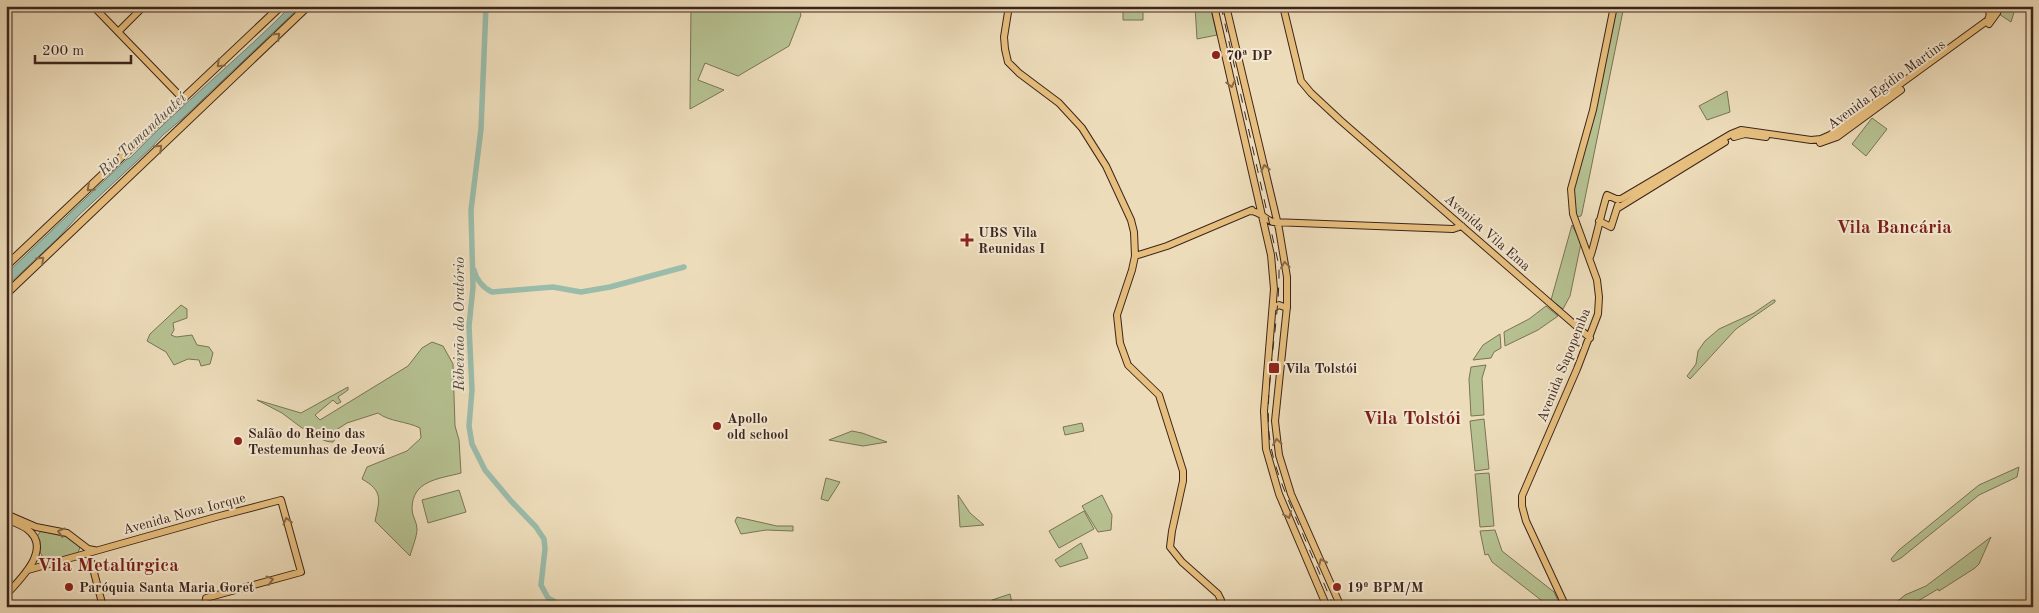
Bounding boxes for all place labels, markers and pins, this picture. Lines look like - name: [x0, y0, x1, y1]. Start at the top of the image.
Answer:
- marker: 70ª DP: [1210, 49, 1222, 61]
- place label: 70ª DP: [1226, 49, 1272, 63]
- place label: UBS Vila Reunidas I: [978, 226, 1045, 256]
- marker: UBS Vila Reunidas I: [960, 233, 974, 247]
- marker: Vila Tolstói: [1267, 361, 1281, 375]
- place label: Vila Tolstói: [1285, 362, 1357, 376]
- place label: Apollo old school: [727, 412, 789, 442]
- marker: Apollo old school: [711, 420, 723, 432]
- place label: Salão do Reino das Testemunhas de Jeová: [248, 427, 385, 457]
- marker: Salão do Reino das Testemunhas de Jeová: [232, 435, 244, 447]
- marker: Paróquia Santa Maria Goret: [63, 581, 75, 593]
- place label: Paróquia Santa Maria Goret: [79, 581, 254, 595]
- marker: 19º BPM/M: [1331, 581, 1343, 593]
- place label: 19º BPM/M: [1347, 581, 1424, 596]

